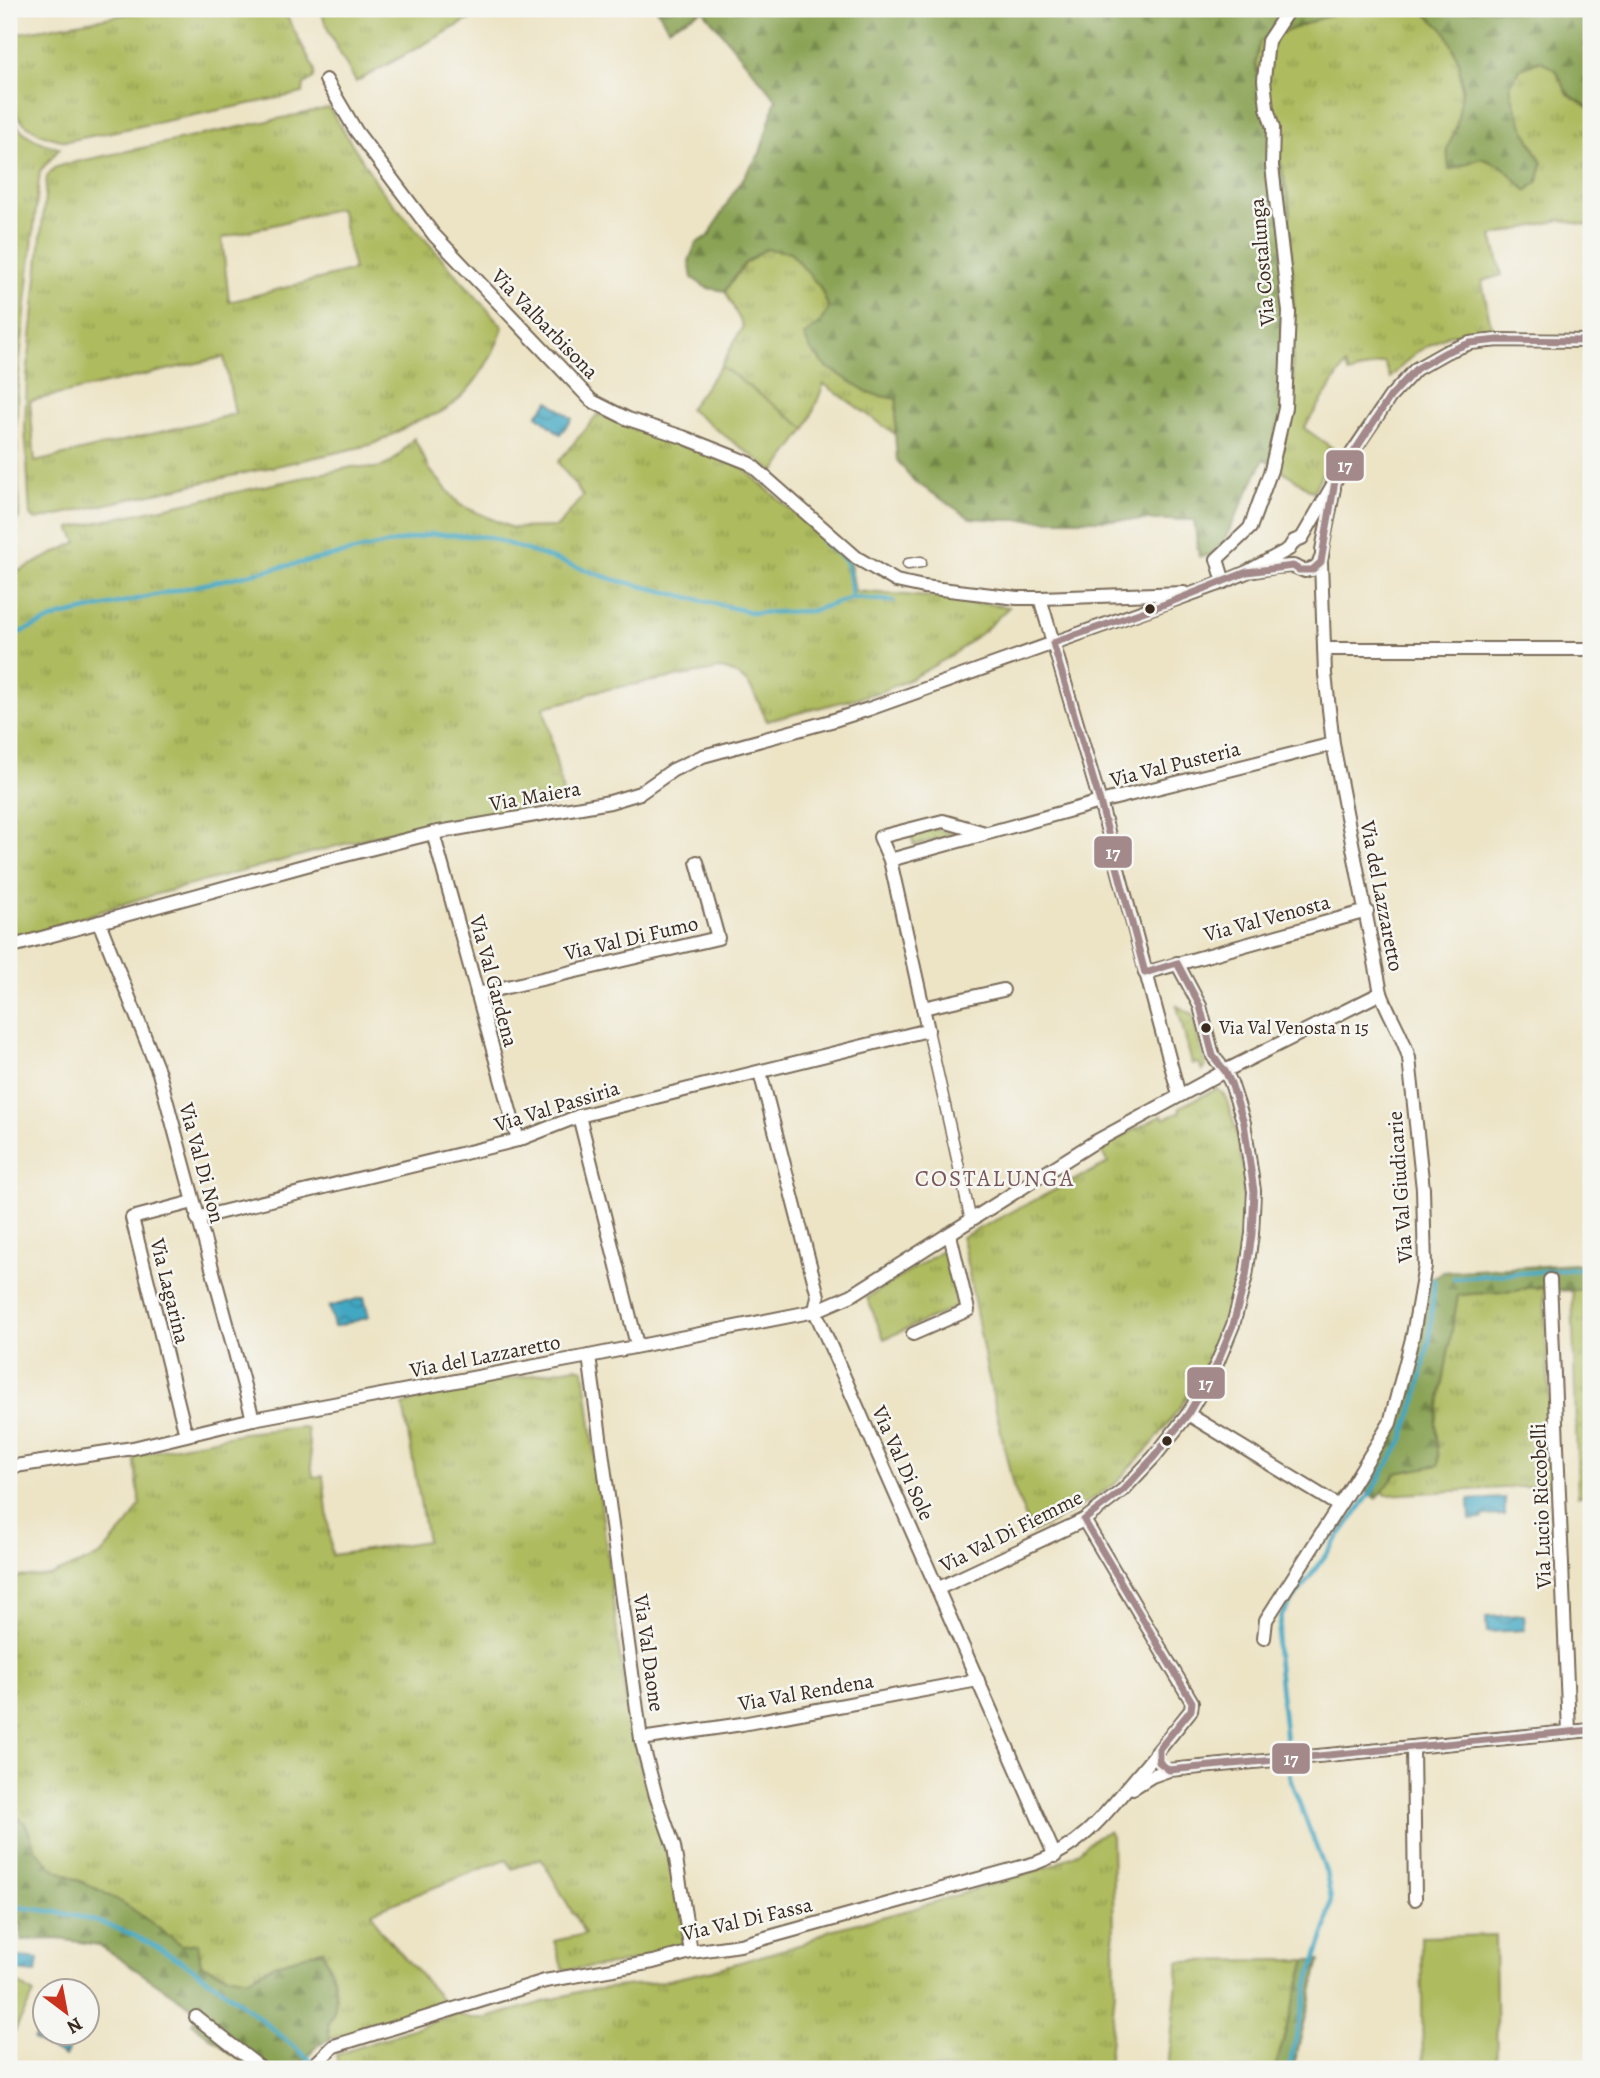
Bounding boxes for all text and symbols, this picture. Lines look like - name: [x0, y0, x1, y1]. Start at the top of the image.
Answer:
- street label: Via Costalunga: [1242, 197, 1282, 328]
- street label: Via Valbarbisona: [485, 262, 605, 385]
- line badge: 17: [1325, 449, 1365, 482]
- text: 17: [1338, 453, 1353, 479]
- unlabelled marker: [1143, 602, 1157, 616]
- street label: Via Val Pusteria: [1106, 734, 1243, 794]
- street label: Via Maiera: [486, 774, 583, 818]
- street label: Via del Lazzaretto: [1353, 817, 1410, 974]
- line badge: 17: [1093, 835, 1133, 869]
- text: 17: [1106, 840, 1121, 866]
- street label: Via Val Venosta: [1200, 888, 1334, 949]
- street label: Via Val Di Fumo: [560, 909, 701, 967]
- street label: Via Val Gardena: [463, 911, 525, 1050]
- place label: Via Val Venosta n 15: [1218, 1015, 1369, 1041]
- marker: Via Val Venosta n 15: [1199, 1021, 1213, 1035]
- street label: Via Val Passiria: [490, 1074, 623, 1139]
- street label: Via Val Di Non: [172, 1099, 232, 1226]
- street label: Via Val Giudicarie: [1381, 1110, 1419, 1265]
- district label: COSTALUNGA: [915, 1163, 1075, 1194]
- street label: Via Lagarina: [143, 1234, 197, 1347]
- street label: Via del Lazzaretto: [406, 1328, 563, 1385]
- line badge: 17: [1186, 1366, 1226, 1400]
- text: 17: [1199, 1371, 1214, 1397]
- street label: Via Val Di Sole: [865, 1400, 941, 1525]
- street label: Via Lucio Riccobelli: [1524, 1423, 1558, 1590]
- unlabelled marker: [1160, 1434, 1174, 1448]
- street label: Via Val Di Fiemme: [934, 1483, 1087, 1580]
- street label: Via Val Daone: [627, 1592, 671, 1713]
- street label: Via Val Rendena: [735, 1666, 876, 1718]
- line badge: 17: [1271, 1742, 1311, 1775]
- text: 17: [1284, 1746, 1299, 1772]
- street label: Via Val Di Fassa: [678, 1890, 815, 1948]
- north arrow: [32, 1976, 102, 2046]
- text: N: [62, 2011, 87, 2040]

